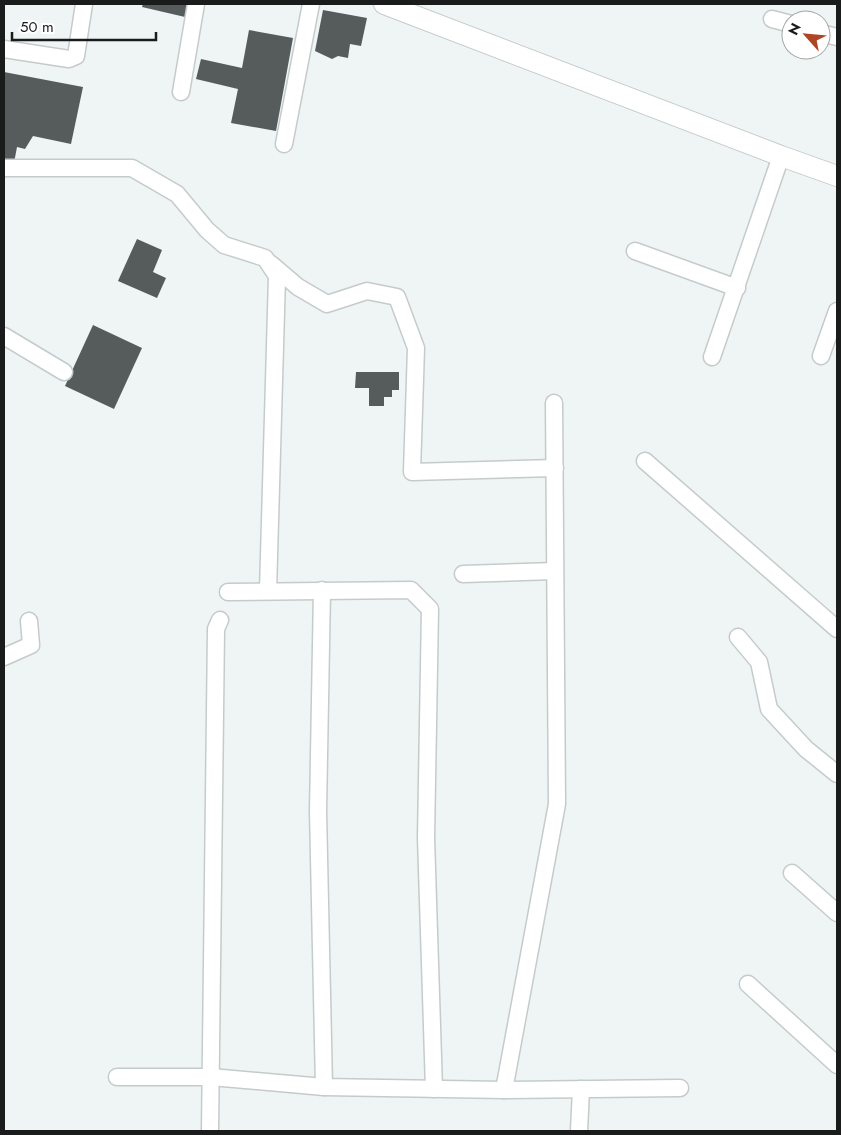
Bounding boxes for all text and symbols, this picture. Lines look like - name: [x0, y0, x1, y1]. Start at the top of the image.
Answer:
- scale bar: [12, 10, 156, 42]
- north arrow: [781, 10, 831, 60]
- text: 50 m: [20, 16, 54, 38]
- text: N: [783, 20, 806, 39]

